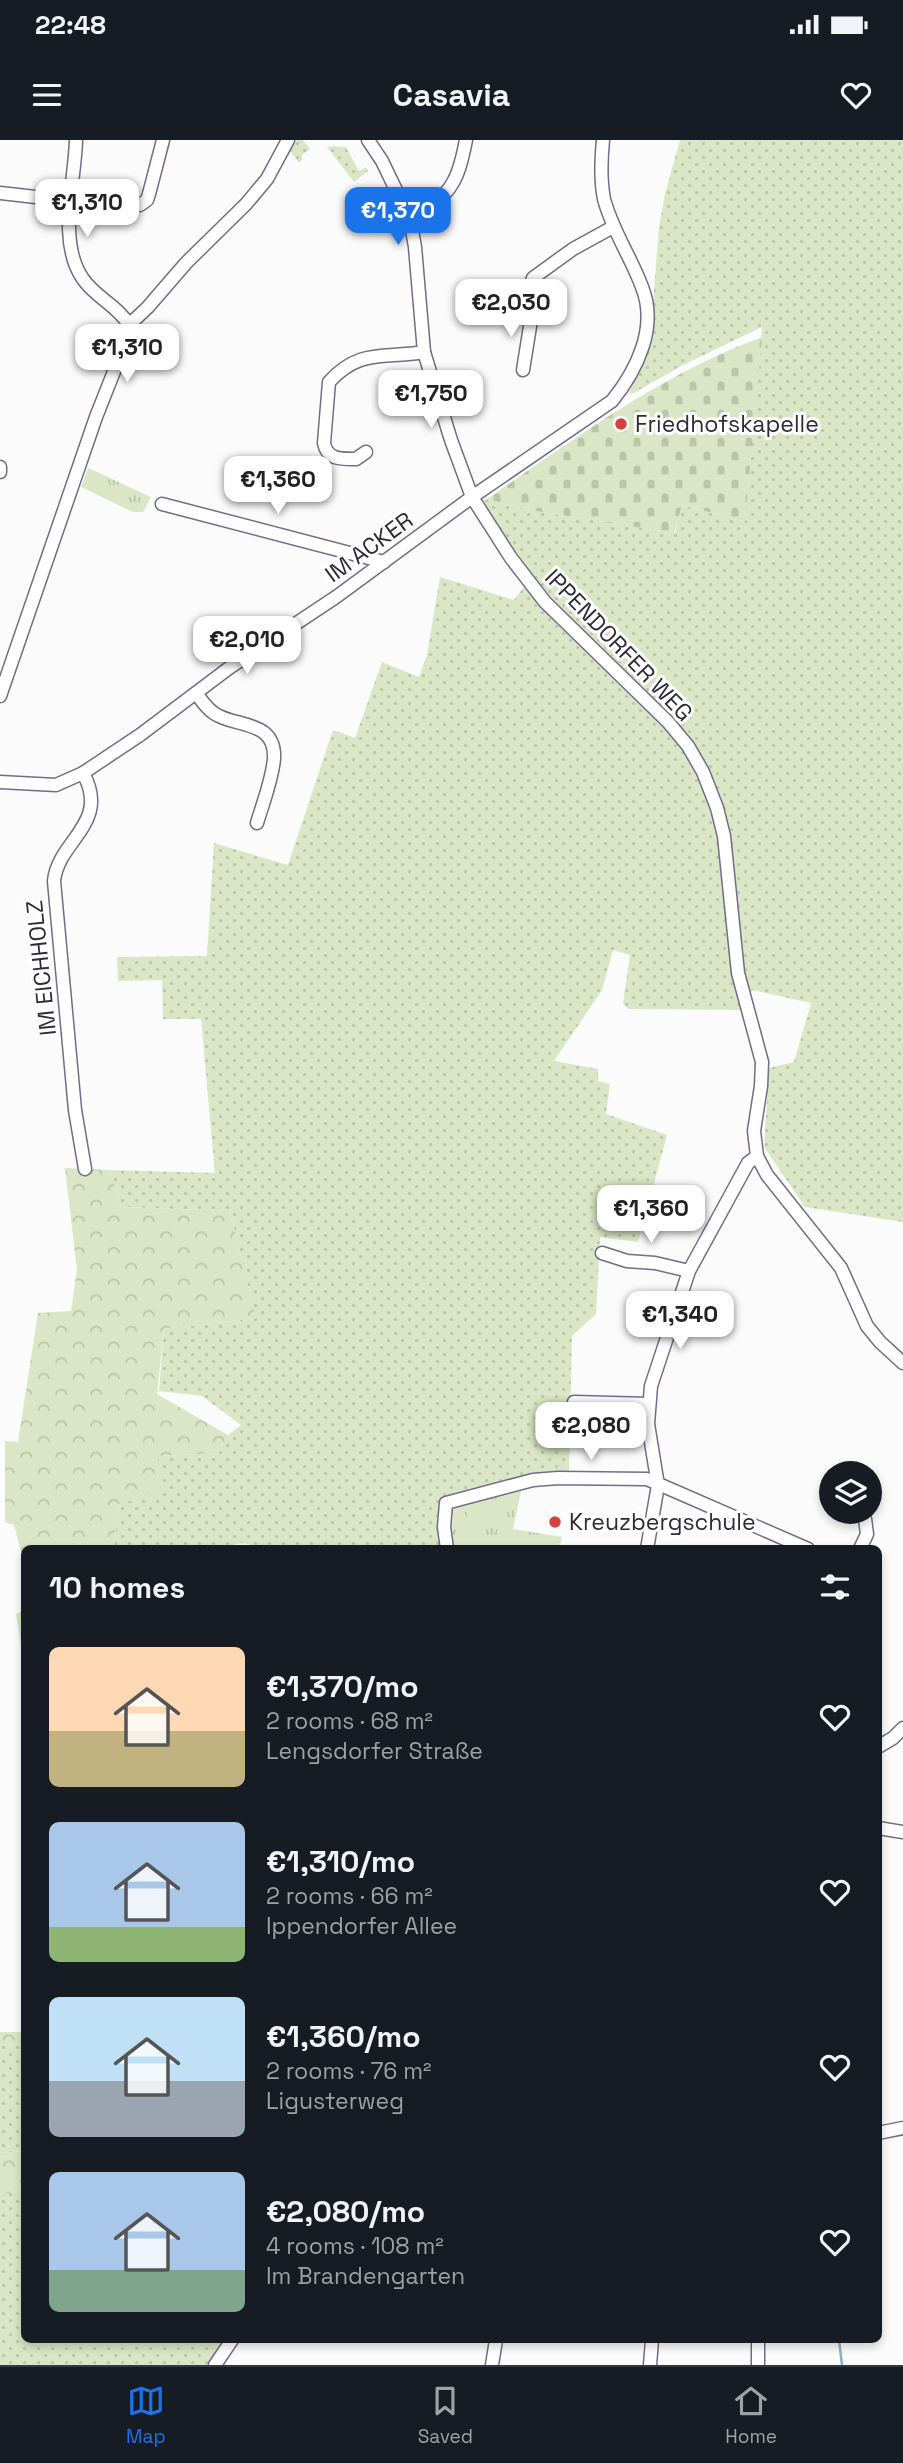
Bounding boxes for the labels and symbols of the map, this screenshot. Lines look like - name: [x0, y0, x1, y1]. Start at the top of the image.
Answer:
- pin: €1,310: [30, 180, 144, 239]
- pin: €1,370: [341, 188, 455, 247]
- pin: €2,030: [454, 280, 568, 339]
- pin: €1,310: [70, 324, 184, 384]
- pin: €1,750: [374, 370, 488, 430]
- place label: Friedhofskapelle: [635, 409, 819, 439]
- marker: Friedhofskapelle: [613, 416, 629, 432]
- pin: €1,360: [221, 456, 335, 516]
- street label: IM ACKER: [319, 505, 419, 589]
- street label: IPPENDORFER WEG: [539, 562, 699, 728]
- pin: €2,010: [190, 616, 304, 676]
- street label: IM EICHHOLZ: [19, 899, 63, 1037]
- pin: €1,360: [594, 1186, 708, 1245]
- pin: €1,340: [623, 1292, 737, 1351]
- pin: €2,080: [534, 1402, 648, 1462]
- place label: Kreuzbergschule: [569, 1507, 756, 1537]
- marker: Kreuzbergschule: [547, 1514, 563, 1530]

